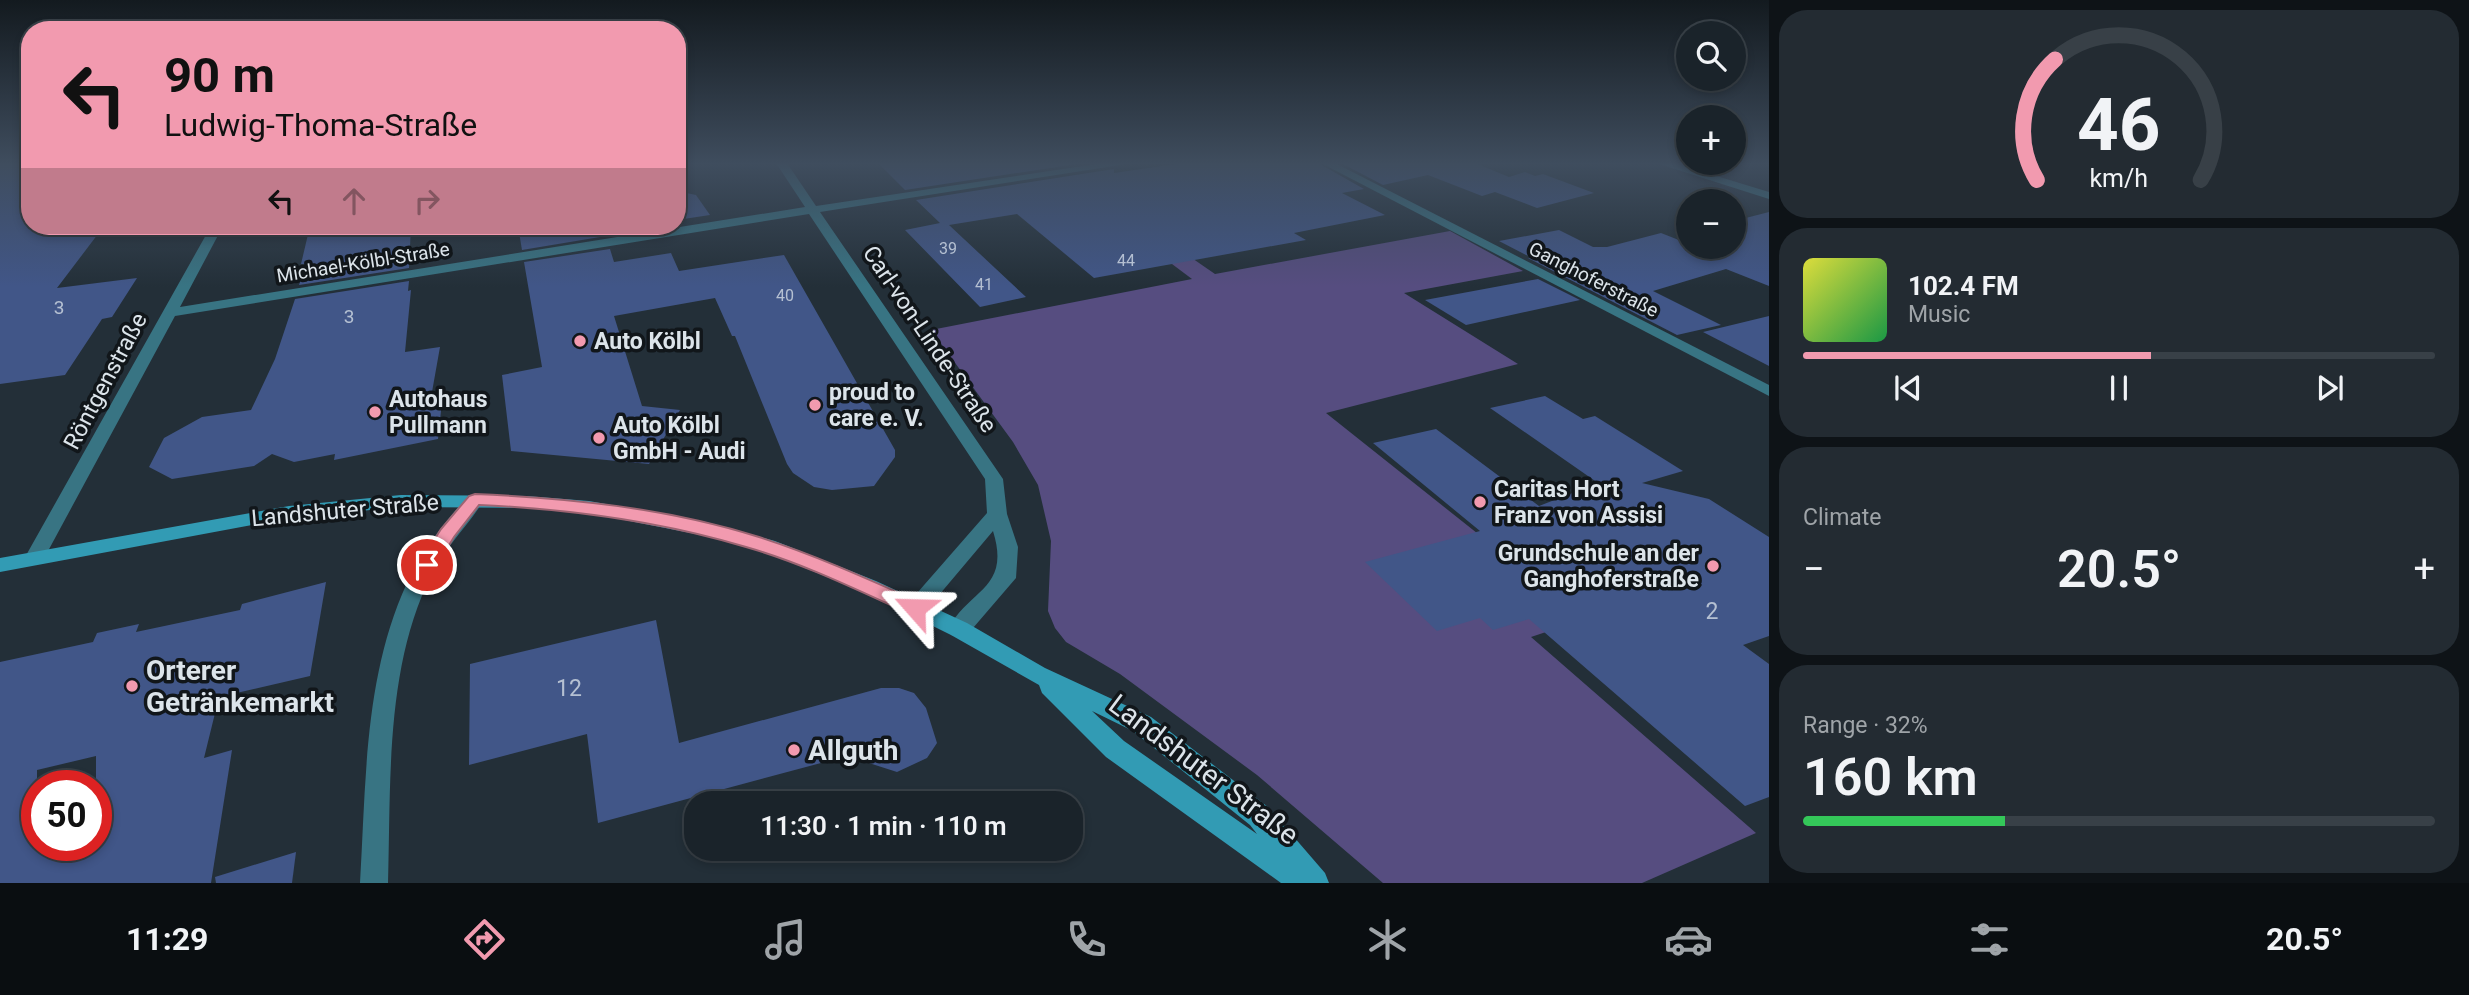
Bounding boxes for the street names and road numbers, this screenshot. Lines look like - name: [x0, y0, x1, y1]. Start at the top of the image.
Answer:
- street label: Michael-Kölbl-Straße: [275, 237, 451, 288]
- street label: Ganghoferstraße: [1525, 237, 1662, 322]
- street label: Carl-von-Linde-Straße: [857, 241, 1002, 438]
- street label: Röntgenstraße: [58, 308, 153, 454]
- street label: Landshuter Straße: [250, 489, 440, 532]
- street label: Landshuter Straße: [1102, 687, 1305, 851]

